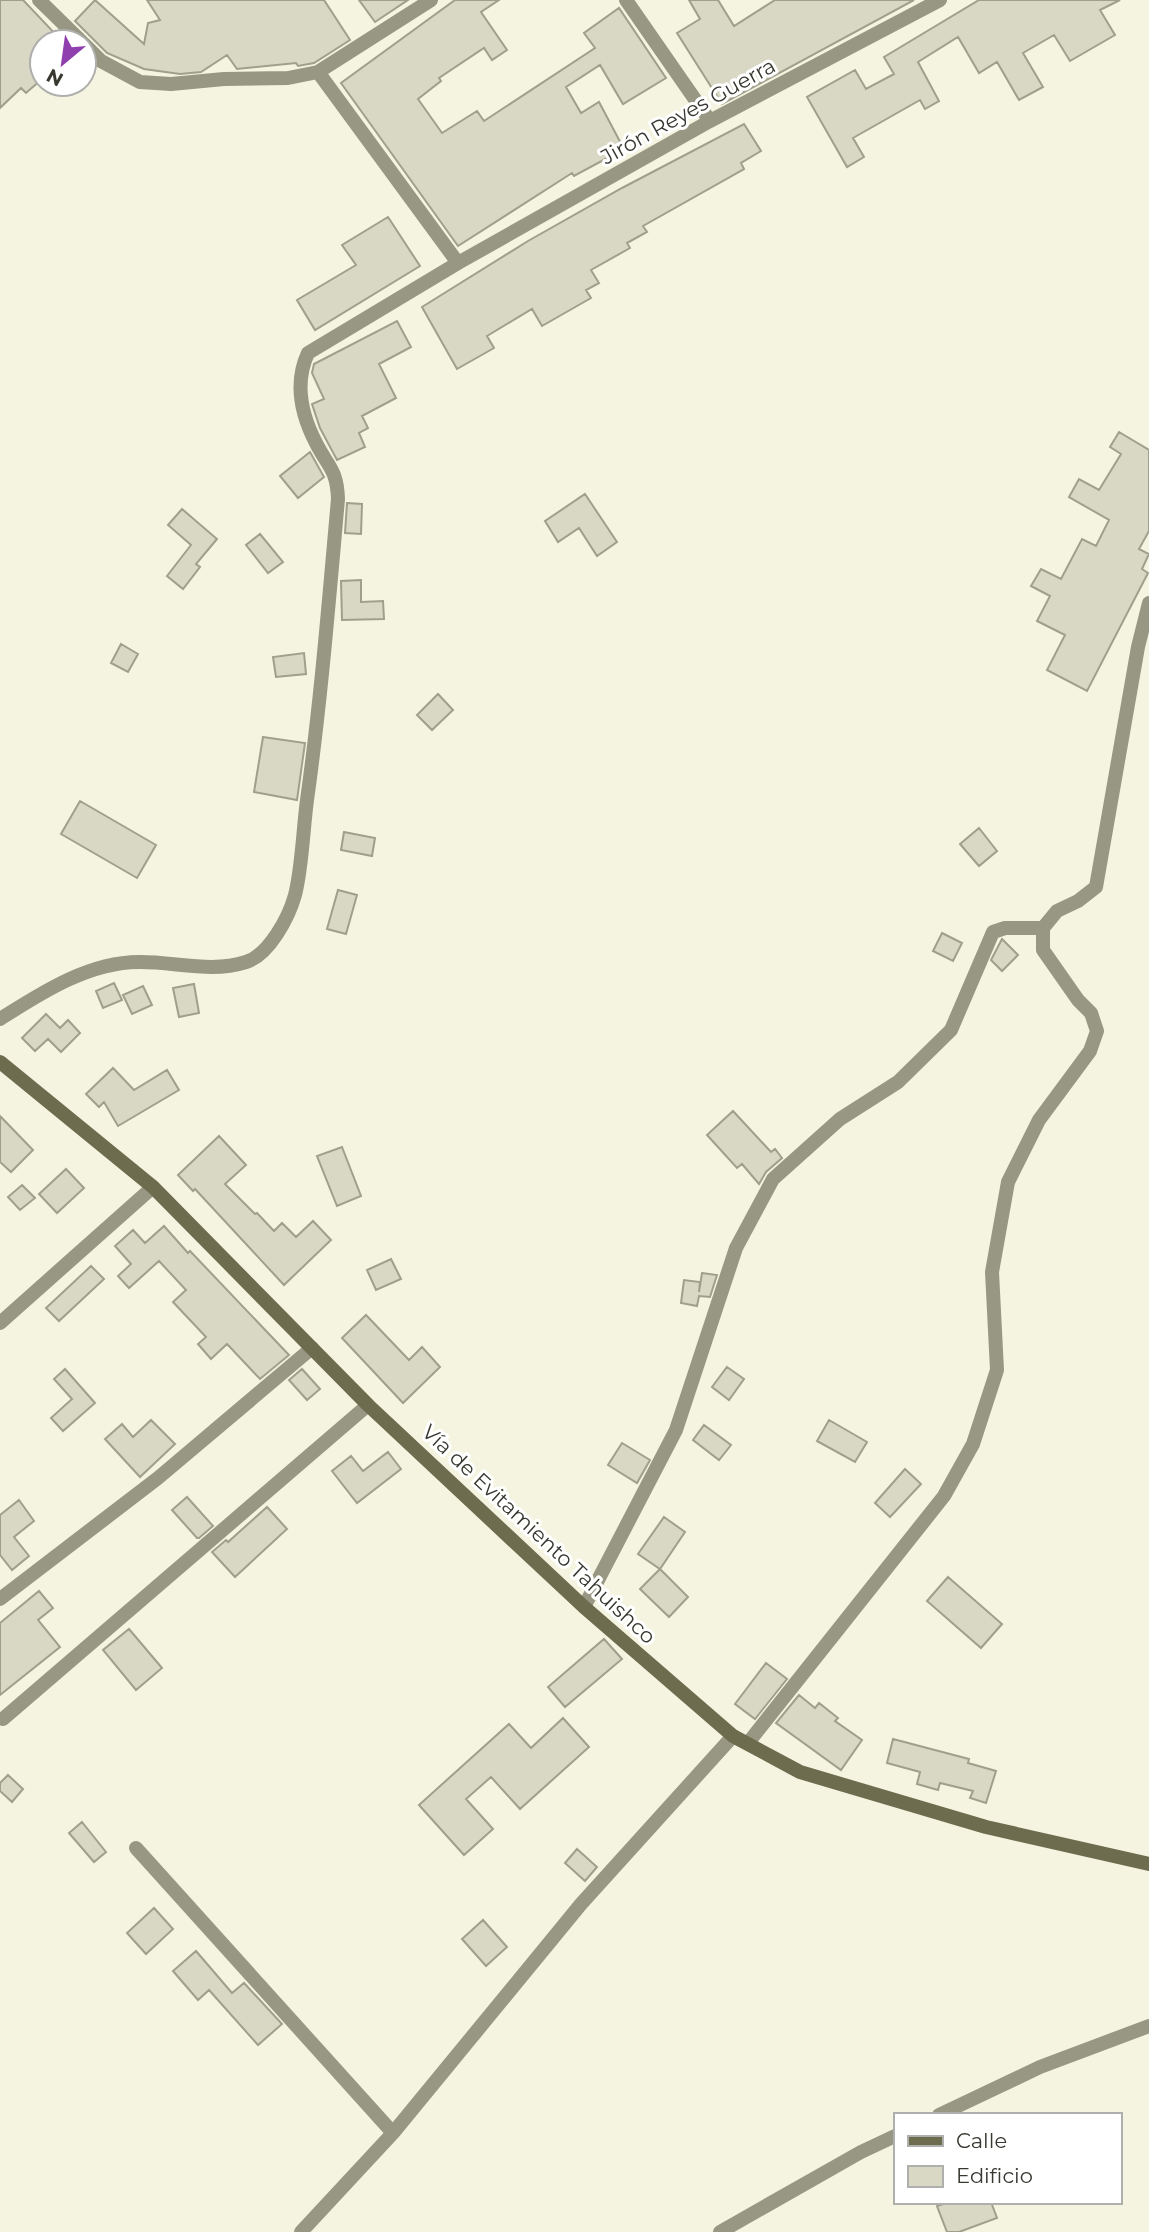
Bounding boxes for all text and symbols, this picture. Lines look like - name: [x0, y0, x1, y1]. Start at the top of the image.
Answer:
- north arrow: [28, 28, 98, 98]
- street label: Jirón Reyes Guerra: [595, 53, 780, 170]
- text: N: [43, 64, 67, 91]
- street label: Vía de Evitamiento Tahuishco: [417, 1419, 661, 1649]
- legend: [894, 2113, 1121, 2204]
- text: Calle: [956, 2128, 1007, 2153]
- text: Edificio: [956, 2163, 1033, 2188]

